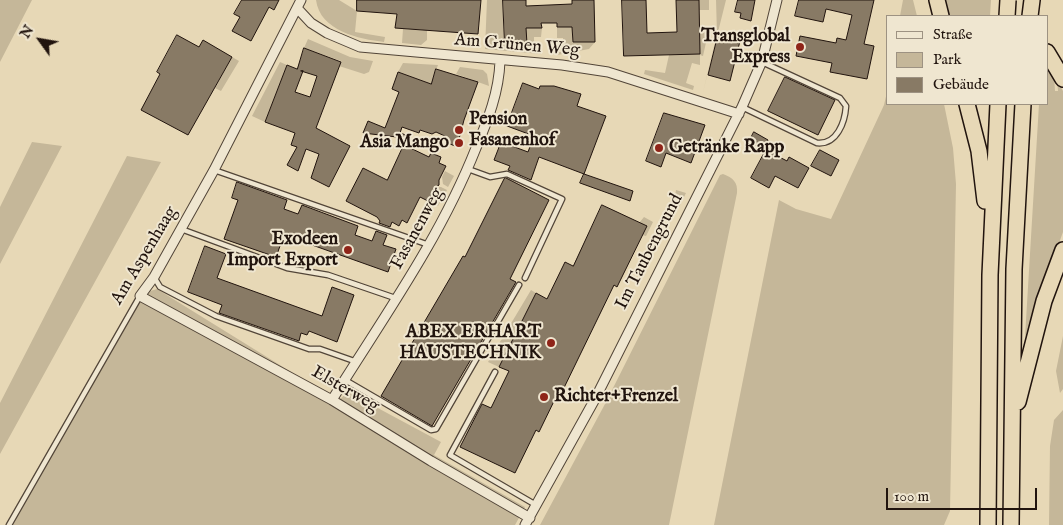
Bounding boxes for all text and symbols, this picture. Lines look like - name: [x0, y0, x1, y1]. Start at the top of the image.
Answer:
- north arrow: [15, 15, 65, 65]
- legend: [886, 15, 1048, 105]
- text: N: [16, 22, 38, 42]
- text: Straße: [933, 25, 972, 44]
- place label: Transglobal Express: [701, 26, 790, 68]
- street label: Am Grünen Weg: [453, 30, 581, 62]
- marker: Transglobal Express: [794, 41, 806, 53]
- text: Park: [933, 50, 962, 69]
- text: Gebäude: [933, 75, 989, 94]
- place label: Pension Fasanenhof: [469, 109, 555, 152]
- marker: Pension Fasanenhof: [453, 124, 465, 136]
- place label: Asia Mango: [360, 132, 449, 154]
- marker: Asia Mango: [453, 137, 465, 149]
- place label: Getränke Rapp: [669, 137, 784, 159]
- marker: Getränke Rapp: [653, 142, 665, 154]
- street label: Fasanenweg: [387, 184, 449, 274]
- street label: Im Taubengrund: [612, 191, 688, 313]
- street label: Am Aspenhaag: [107, 203, 183, 309]
- place label: Exodeen Import Export: [227, 229, 338, 272]
- marker: Exodeen Import Export: [342, 244, 354, 256]
- place label: ABEX ERHART HAUSTECHNIK: [399, 322, 541, 364]
- marker: ABEX ERHART HAUSTECHNIK: [545, 337, 557, 349]
- street label: Elsterweg: [307, 362, 383, 418]
- place label: Richter+Frenzel: [554, 386, 678, 408]
- marker: Richter+Frenzel: [538, 391, 550, 403]
- scale bar: [888, 478, 1039, 510]
- text: 100 m: [894, 487, 929, 506]

